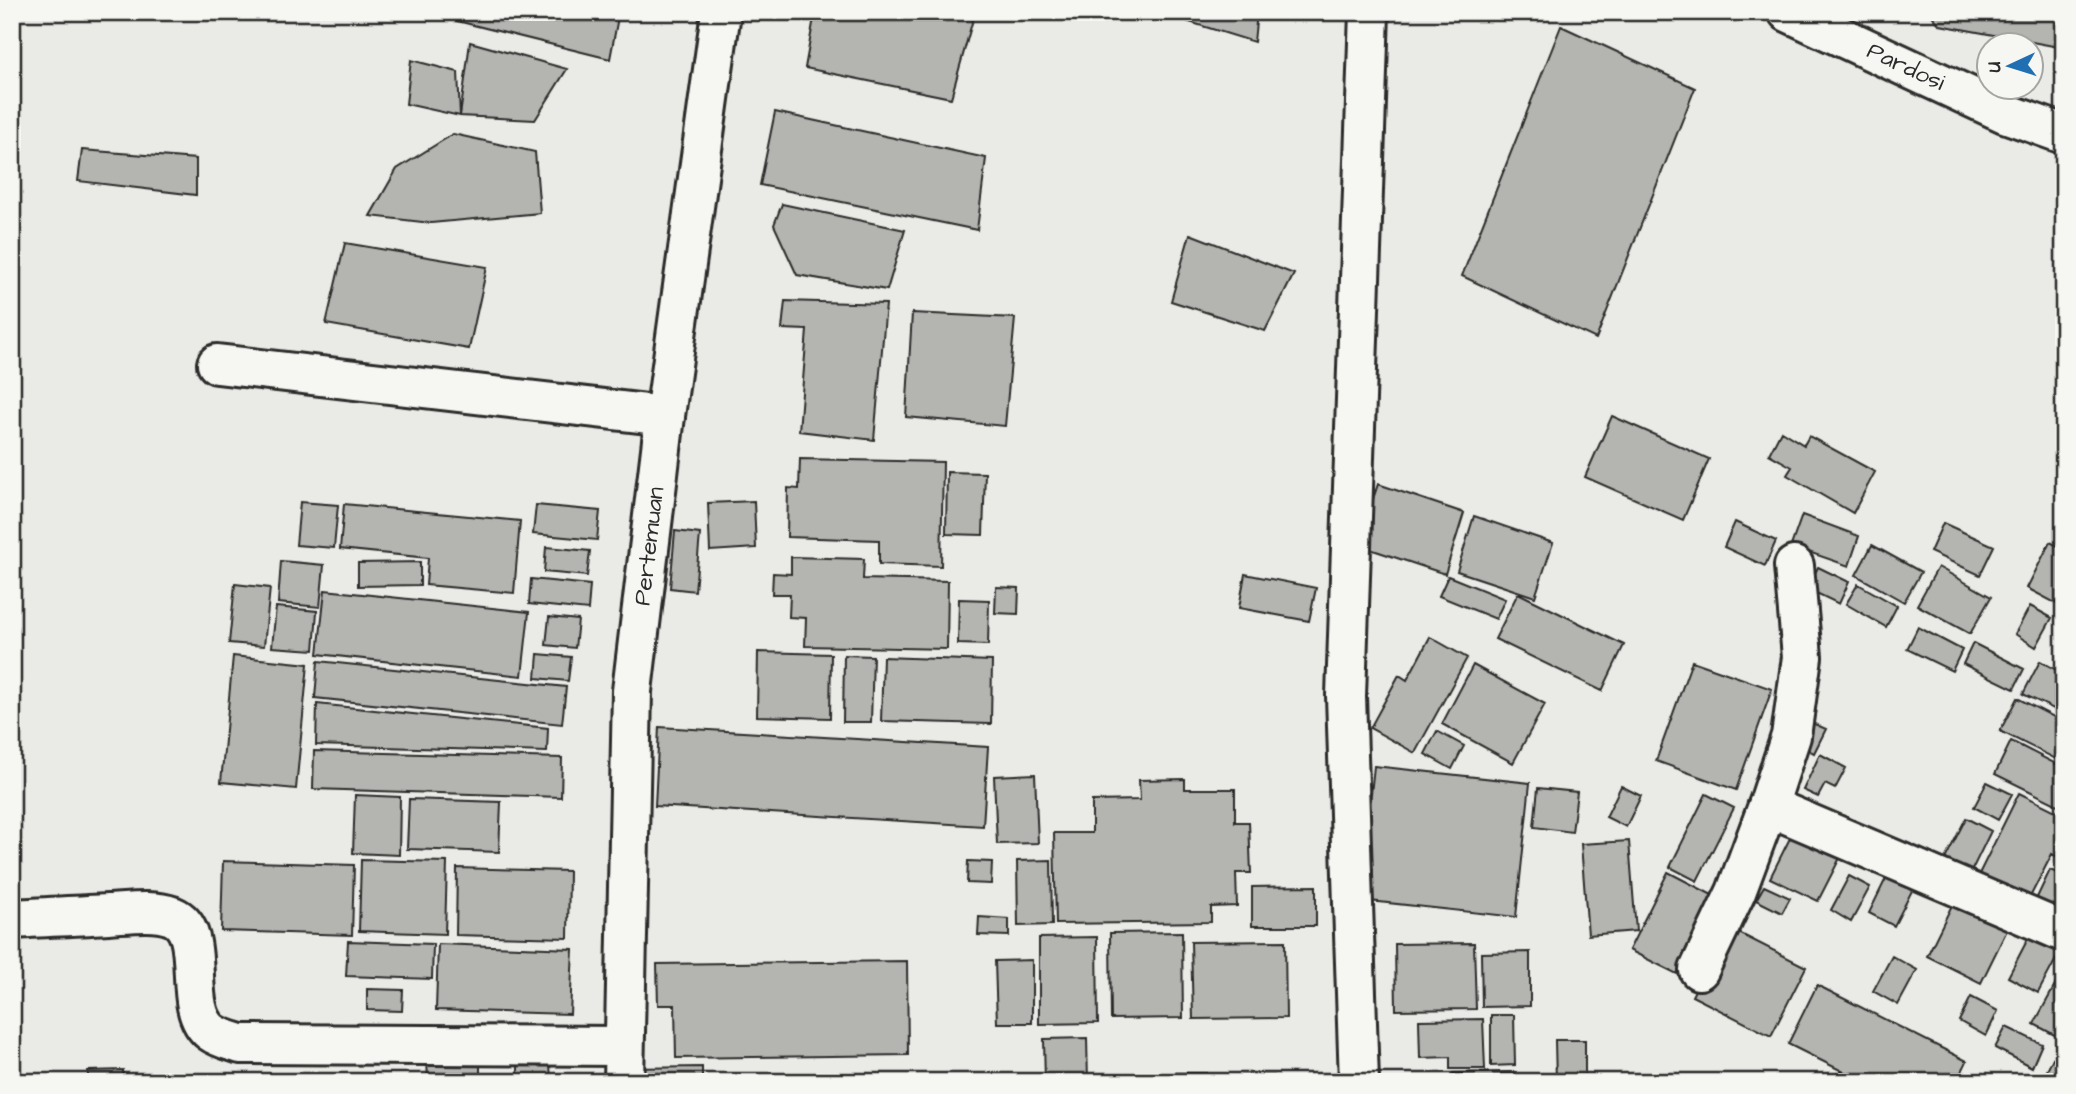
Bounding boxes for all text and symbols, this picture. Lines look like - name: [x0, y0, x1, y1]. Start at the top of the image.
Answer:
- north arrow: [1974, 32, 2044, 102]
- street label: Pardosi: [1861, 34, 1951, 100]
- text: U: [1981, 60, 2008, 73]
- street label: Pertemuan: [625, 485, 673, 607]

